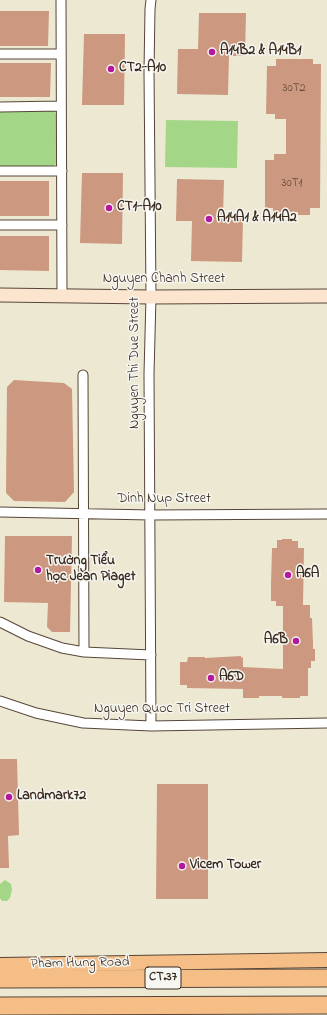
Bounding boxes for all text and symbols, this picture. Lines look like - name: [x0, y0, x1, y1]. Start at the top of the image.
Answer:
- place label: A14B2 & A14B1: [220, 44, 301, 60]
- marker: A14B2 & A14B1: [207, 47, 217, 57]
- place label: CT2-A10: [119, 61, 166, 77]
- marker: CT2-A10: [106, 64, 116, 74]
- house number: 30T2: [283, 82, 305, 96]
- house number: 30T1: [282, 177, 302, 191]
- place label: CT1-A10: [117, 200, 162, 216]
- marker: CT1-A10: [104, 203, 114, 213]
- place label: A14A1 & A14A2: [217, 211, 297, 227]
- marker: A14A1 & A14A2: [204, 214, 214, 224]
- street label: Nguyen Chanh Street: [103, 272, 225, 288]
- street label: Nguyen Thi Due Street: [128, 297, 144, 429]
- street label: Dinh Nup Street: [117, 492, 211, 508]
- place label: Trường Tiểu học Jean Piaget: [46, 554, 135, 586]
- marker: Trường Tiểu học Jean Piaget: [33, 565, 43, 575]
- place label: A6A: [296, 567, 319, 583]
- marker: A6A: [283, 570, 293, 580]
- place label: A6B: [264, 633, 288, 649]
- marker: A6B: [291, 636, 301, 646]
- place label: A6D: [219, 670, 244, 686]
- marker: A6D: [206, 673, 216, 683]
- street label: Nguyen Quoc Tri Street: [94, 702, 230, 718]
- place label: Landmark72: [17, 789, 86, 805]
- marker: Landmark72: [4, 792, 14, 802]
- place label: Vicem Tower: [190, 858, 261, 874]
- marker: Vicem Tower: [177, 861, 187, 871]
- street label: Pham Hung Road: [30, 955, 130, 973]
- road number: CT.37: [145, 967, 181, 989]

